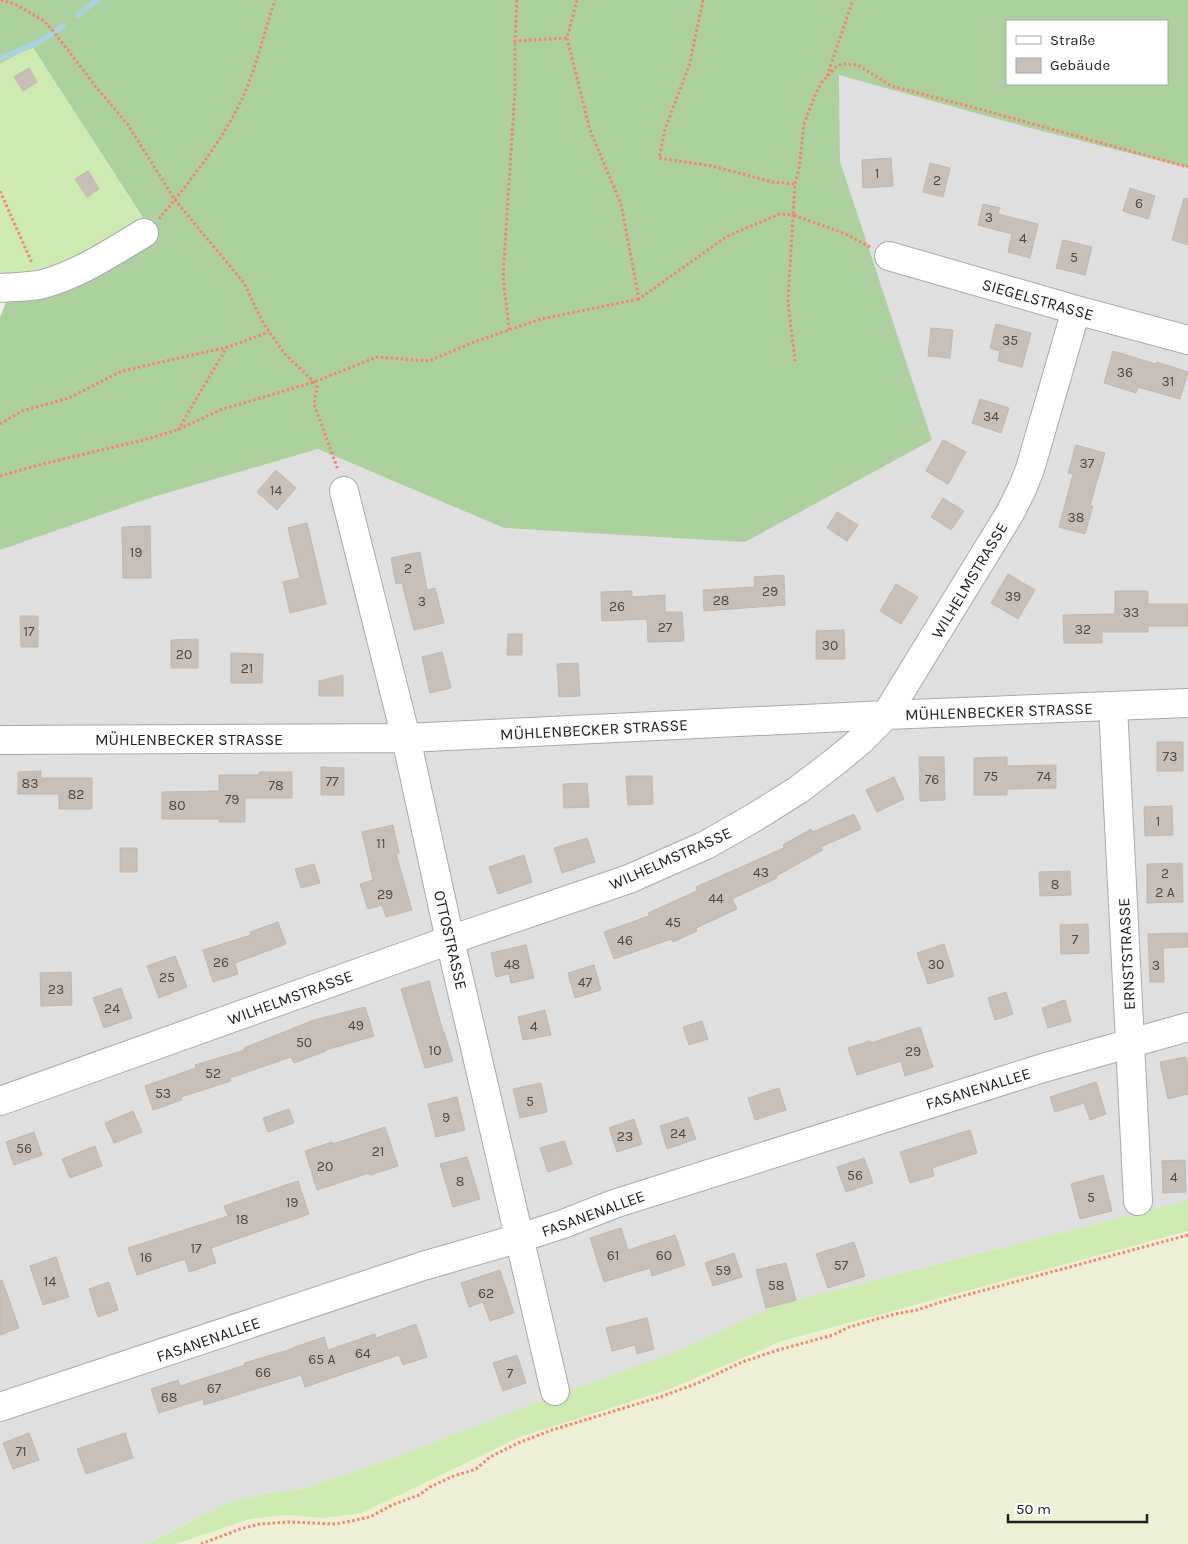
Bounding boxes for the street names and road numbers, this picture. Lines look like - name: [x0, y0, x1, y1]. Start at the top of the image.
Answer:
- street label: SIEGELSTRASSE: [980, 275, 1096, 324]
- street label: WILHELMSTRASSE: [927, 519, 1012, 642]
- street label: MÜHLENBECKER STRASSE: [905, 699, 1093, 724]
- street label: MÜHLENBECKER STRASSE: [500, 715, 688, 744]
- street label: MÜHLENBECKER STRASSE: [95, 730, 283, 749]
- street label: WILHELMSTRASSE: [606, 823, 734, 894]
- street label: OTTOSTRASSE: [430, 888, 471, 992]
- street label: ERNSTSTRASSE: [1114, 897, 1139, 1011]
- street label: WILHELMSTRASSE: [225, 966, 355, 1029]
- street label: FASANENALLEE: [923, 1064, 1033, 1113]
- street label: FASANENALLEE: [539, 1186, 647, 1241]
- street label: FASANENALLEE: [154, 1313, 263, 1366]

